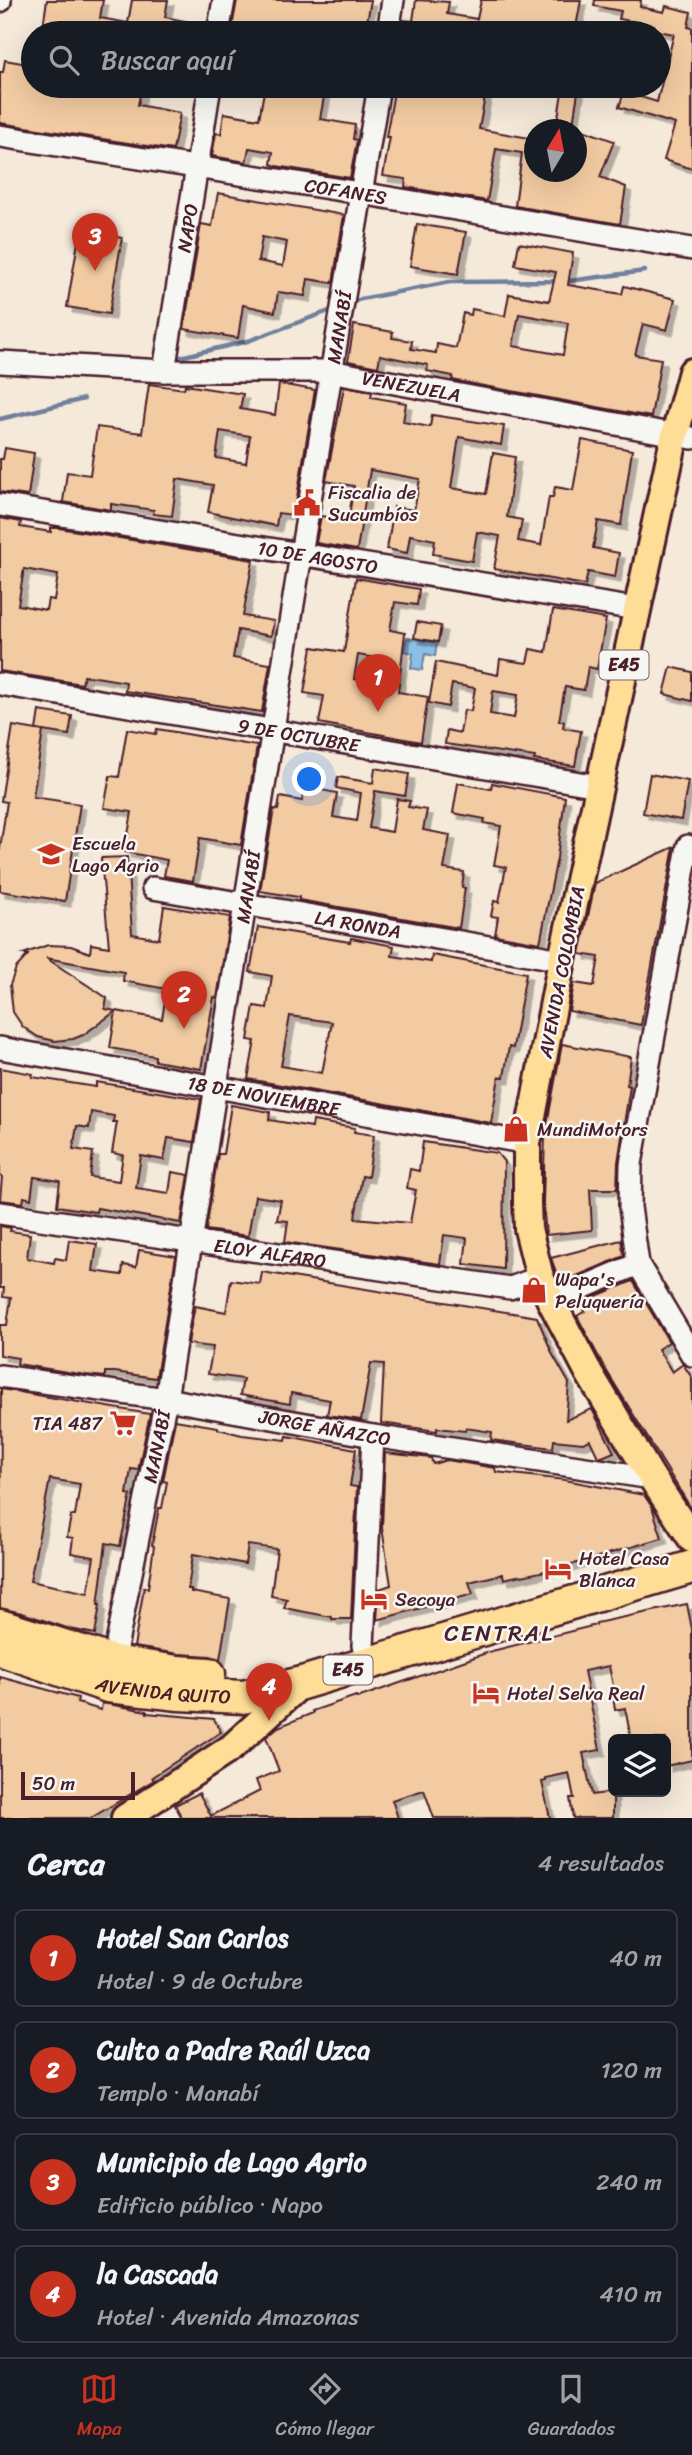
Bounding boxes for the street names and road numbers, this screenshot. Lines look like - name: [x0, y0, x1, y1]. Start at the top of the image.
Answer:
- street label: COFANES: [302, 168, 389, 214]
- street label: NAPO: [167, 201, 208, 255]
- street label: MANABÍ: [317, 287, 362, 366]
- street label: VENEZUELA: [360, 361, 463, 412]
- street label: 10 DE AGOSTO: [255, 531, 380, 584]
- road number: E45: [600, 650, 648, 680]
- street label: 9 DE OCTUBRE: [235, 709, 364, 762]
- street label: MANABÍ: [226, 847, 271, 926]
- street label: AVENIDA COLOMBIA: [528, 883, 594, 1062]
- street label: LA RONDA: [312, 901, 404, 948]
- street label: 18 DE NOVIEMBRE: [185, 1066, 344, 1126]
- street label: ELOY ALFARO: [211, 1229, 329, 1278]
- street label: JORGE AÑAZCO: [255, 1400, 393, 1455]
- street label: MANABÍ: [134, 1406, 181, 1486]
- road number: E45: [324, 1656, 372, 1685]
- street label: AVENIDA QUITO: [90, 1667, 232, 1713]

